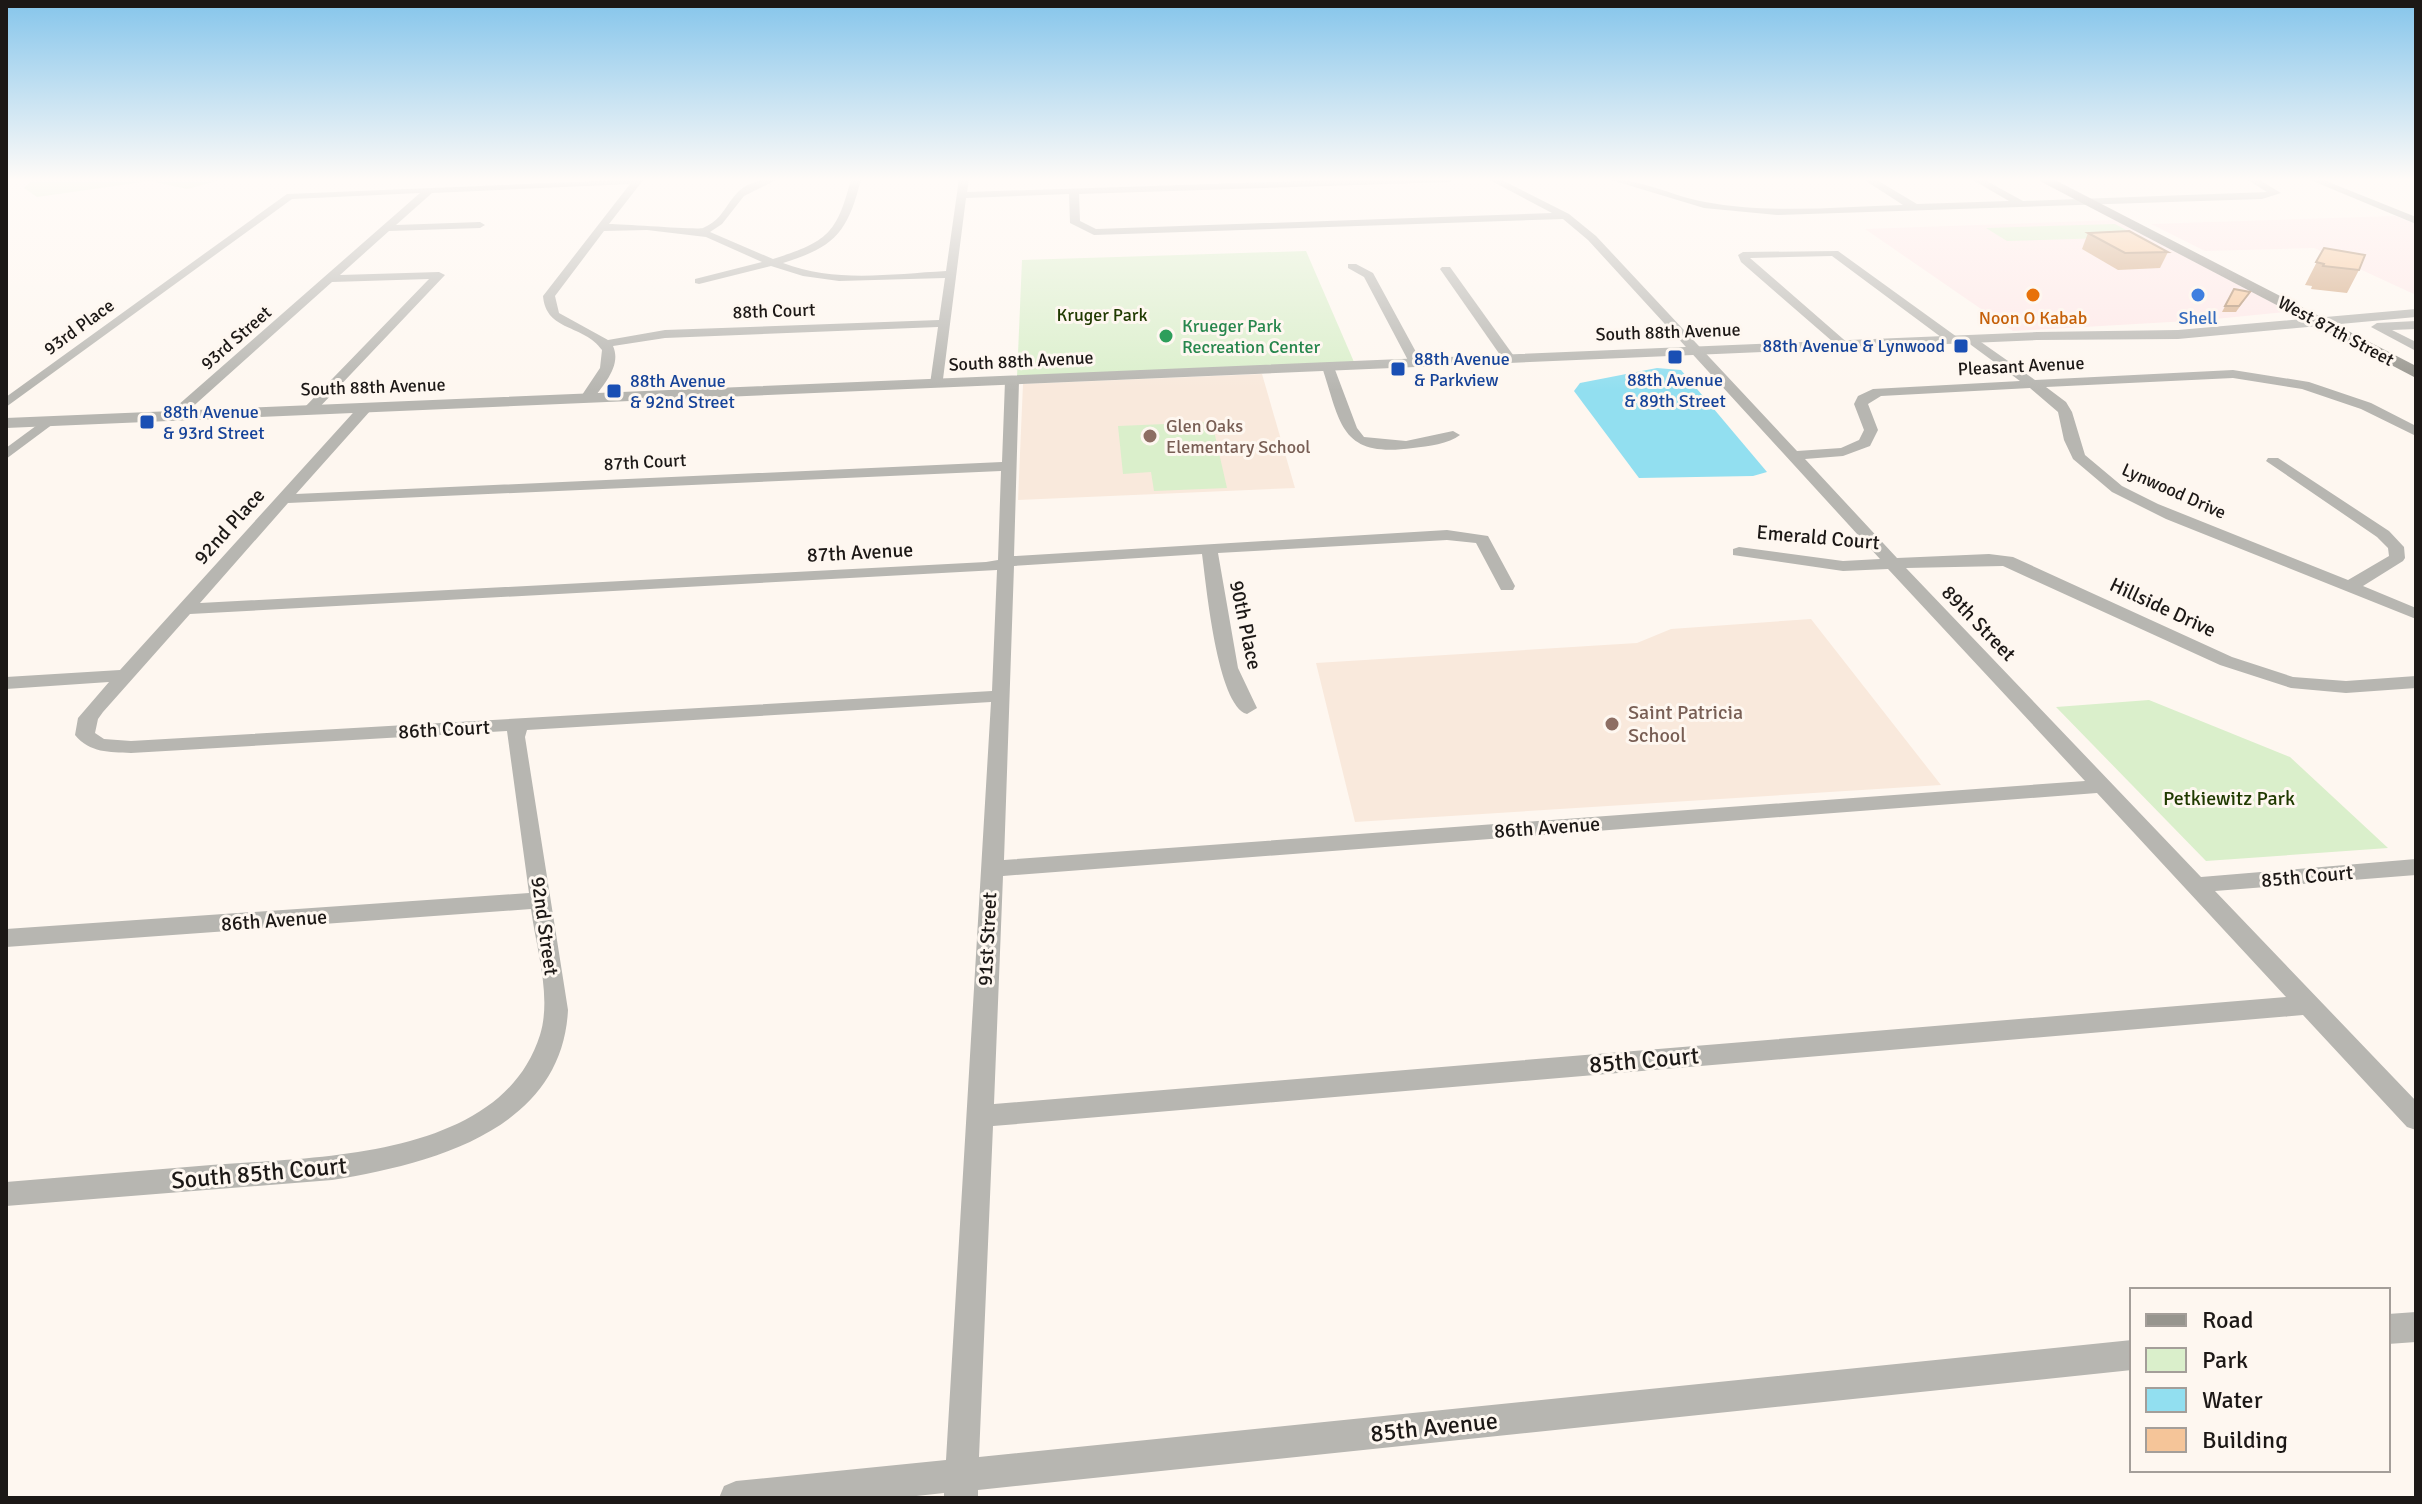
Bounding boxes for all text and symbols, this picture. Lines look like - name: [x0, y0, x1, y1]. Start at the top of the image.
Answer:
- marker: Noon O Kabab: [2024, 286, 2042, 304]
- marker: Shell: [2189, 286, 2207, 304]
- street label: West 87th Street: [2274, 291, 2398, 371]
- street label: 93rd Place: [40, 294, 118, 360]
- street label: 88th Court: [732, 299, 816, 323]
- street label: 93rd Street: [196, 301, 276, 375]
- park label: Kruger Park: [1057, 304, 1147, 326]
- place label: Noon O Kabab: [1979, 307, 2087, 329]
- place label: Shell: [2178, 307, 2218, 329]
- place label: Krueger Park Recreation Center: [1182, 315, 1320, 358]
- street label: South 88th Avenue: [1595, 318, 1741, 346]
- marker: Krueger Park Recreation Center: [1157, 327, 1175, 345]
- place label: 88th Avenue & Lynwood: [1763, 335, 1945, 357]
- marker: 88th Avenue & Lynwood: [1952, 337, 1970, 355]
- street label: South 88th Avenue: [948, 346, 1094, 376]
- place label: 88th Avenue & Parkview: [1414, 348, 1510, 391]
- marker: 88th Avenue & 89th Street: [1666, 348, 1684, 366]
- street label: Pleasant Avenue: [1957, 352, 2085, 380]
- marker: 88th Avenue & Parkview: [1389, 360, 1407, 378]
- place label: 88th Avenue & 89th Street: [1624, 369, 1726, 412]
- place label: 88th Avenue & 92nd Street: [630, 370, 735, 413]
- street label: South 88th Avenue: [300, 373, 446, 401]
- marker: 88th Avenue & 92nd Street: [605, 382, 623, 400]
- place label: 88th Avenue & 93rd Street: [163, 401, 264, 444]
- marker: 88th Avenue & 93rd Street: [138, 413, 156, 431]
- place label: Glen Oaks Elementary School: [1166, 415, 1311, 458]
- marker: Glen Oaks Elementary School: [1141, 427, 1159, 445]
- street label: 87th Court: [603, 449, 687, 475]
- street label: Lynwood Drive: [2118, 458, 2230, 524]
- street label: 92nd Place: [189, 483, 270, 570]
- street label: Emerald Court: [1755, 520, 1881, 555]
- street label: 87th Avenue: [806, 537, 914, 568]
- street label: Hillside Drive: [2106, 572, 2220, 643]
- street label: 90th Place: [1224, 578, 1267, 672]
- street label: 89th Street: [1936, 580, 2021, 667]
- place label: Saint Patricia School: [1628, 700, 1743, 748]
- street label: 86th Court: [397, 715, 491, 744]
- marker: Saint Patricia School: [1603, 715, 1621, 733]
- park label: Petkiewitz Park: [2163, 786, 2295, 811]
- street label: 86th Avenue: [1493, 811, 1601, 844]
- street label: 85th Court: [2260, 860, 2354, 893]
- street label: 92nd Street: [525, 875, 564, 977]
- street label: 91st Street: [973, 891, 1002, 987]
- street label: 86th Avenue: [220, 904, 328, 937]
- street label: 85th Court: [1588, 1040, 1700, 1080]
- street label: South 85th Court: [170, 1150, 348, 1196]
- legend: [2130, 1288, 2390, 1472]
- text: Road: [2202, 1305, 2253, 1335]
- text: Park: [2202, 1345, 2248, 1375]
- text: Water: [2202, 1385, 2263, 1415]
- street label: 85th Avenue: [1369, 1405, 1499, 1449]
- text: Building: [2202, 1425, 2288, 1455]

